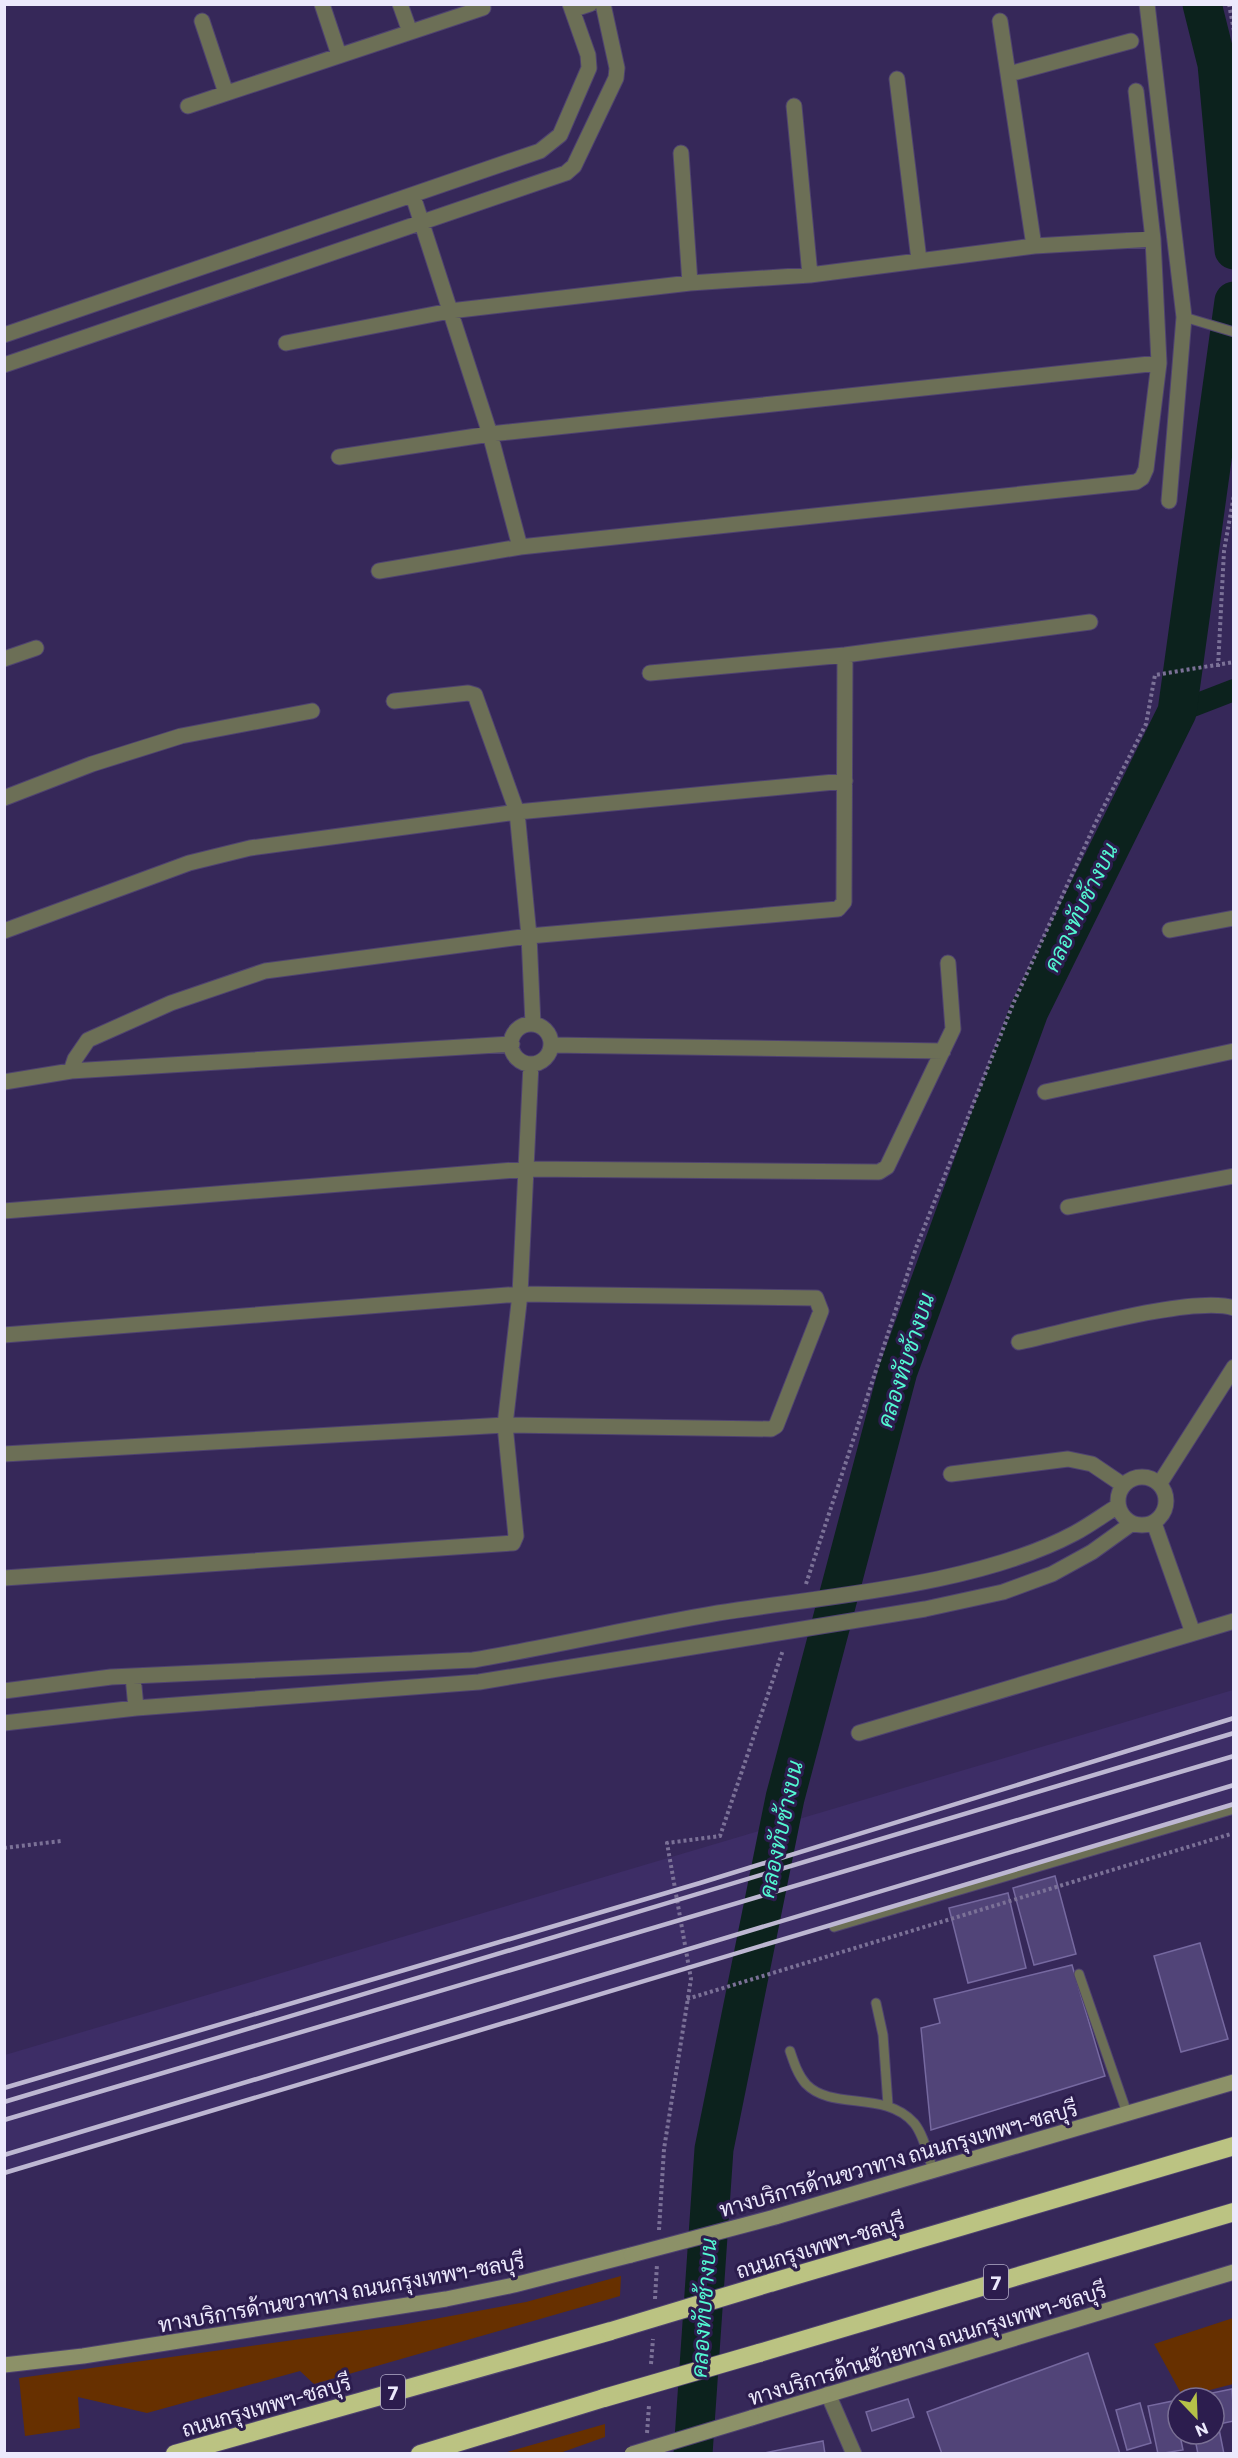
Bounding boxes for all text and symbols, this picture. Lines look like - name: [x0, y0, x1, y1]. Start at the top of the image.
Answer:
- water label: คลองทับช้างบน: [1037, 838, 1123, 976]
- water label: คลองทับช้างบน: [871, 1289, 939, 1431]
- water label: คลองทับช้างบน: [752, 1758, 808, 1900]
- street label: ทางบริการด้านขวาทาง ถนนกรุงเทพฯ-ชลบุรี: [716, 2095, 1081, 2224]
- street label: ถนนกรุงเทพฯ-ชลบุรี: [733, 2207, 908, 2285]
- water label: คลองทับช้างบน: [685, 2237, 721, 2379]
- street label: ทางบริการด้านขวาทาง ถนนกรุงเทพฯ-ชลบุรี: [156, 2247, 527, 2340]
- road number: 7: [984, 2265, 1008, 2299]
- street label: ทางบริการด้านซ้ายทาง ถนนกรุงเทพฯ-ชลบุรี: [745, 2276, 1110, 2412]
- street label: ถนนกรุงเทพฯ-ชลบุรี: [178, 2369, 354, 2444]
- road number: 7: [381, 2375, 405, 2409]
- north arrow: [1166, 2386, 1226, 2446]
- text: N: [1193, 2419, 1211, 2441]

